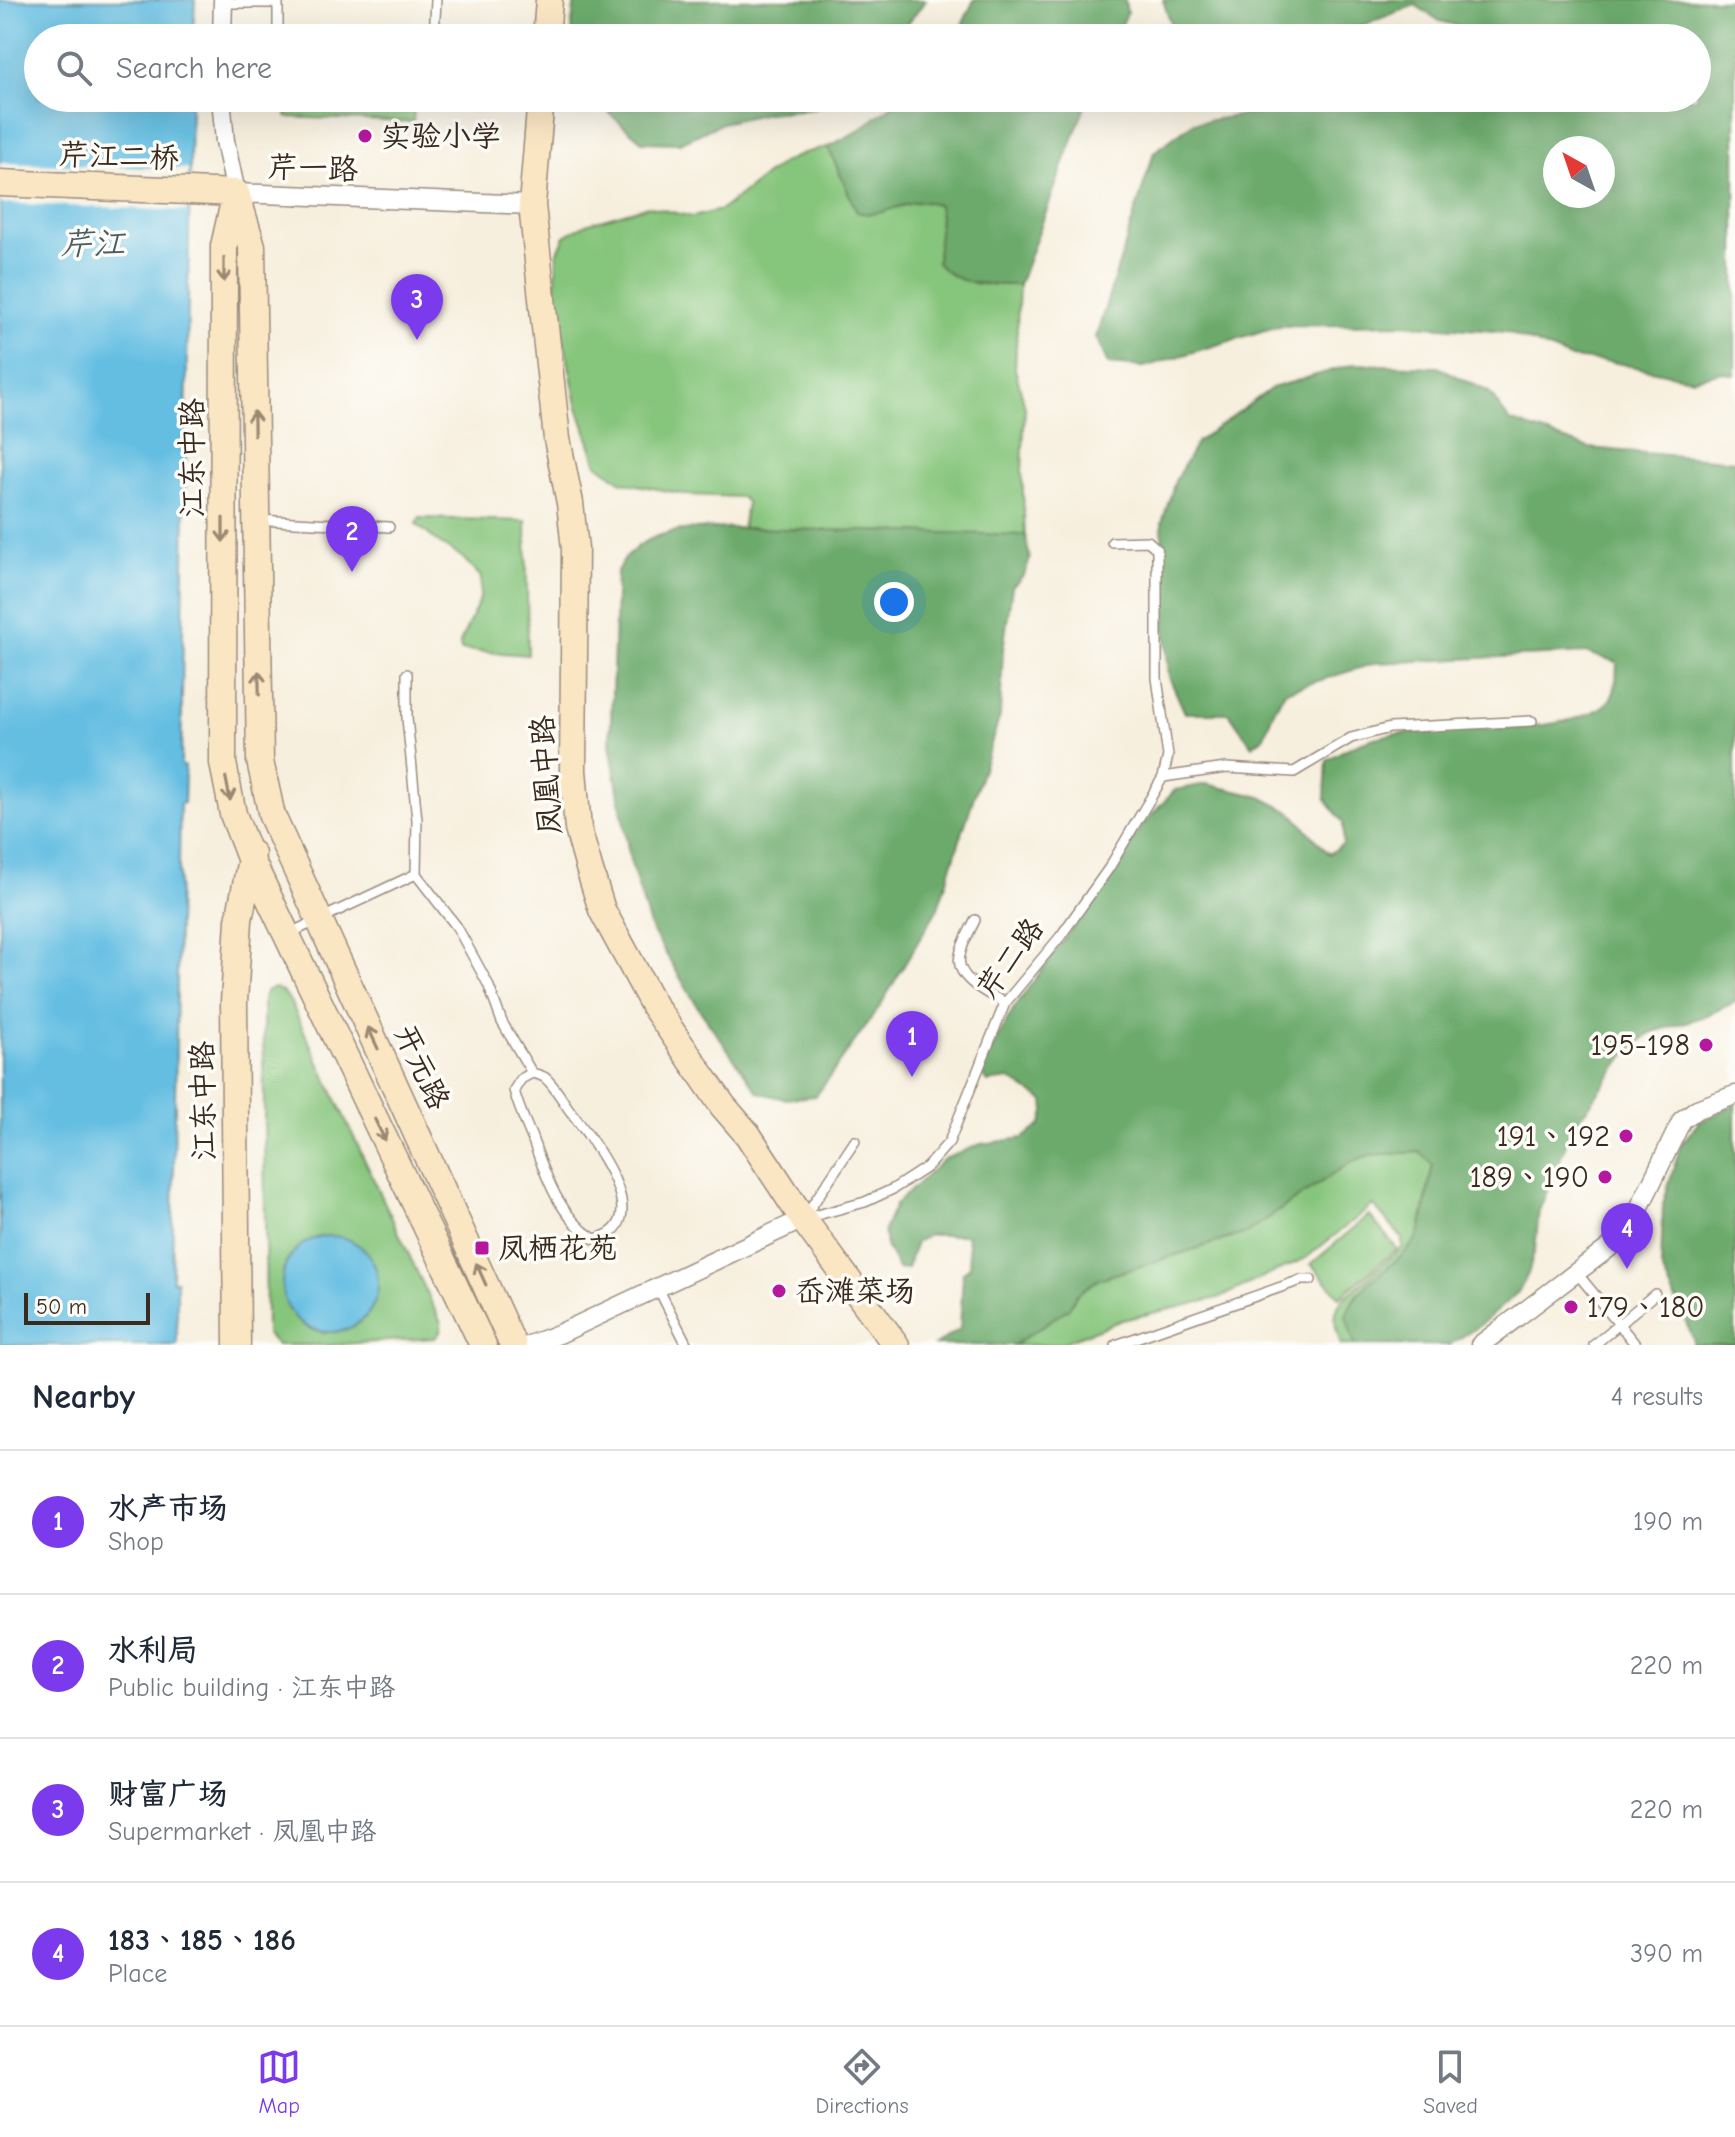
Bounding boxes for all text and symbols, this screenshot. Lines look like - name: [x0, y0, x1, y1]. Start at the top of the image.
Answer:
- search box: [24, 24, 1711, 112]
- icon: search: [52, 46, 96, 90]
- text: Search here: [116, 51, 272, 86]
- place label: 实验小学: [381, 119, 501, 154]
- marker: 实验小学: [356, 127, 374, 145]
- north arrow: [1543, 136, 1615, 208]
- street label: 芹江二桥: [58, 137, 180, 176]
- street label: 芹一路: [267, 149, 359, 188]
- water label: 芹江: [61, 225, 127, 262]
- one-way arrow: [216, 256, 232, 283]
- pin: 3: [391, 274, 443, 340]
- street label: 江东中路: [175, 398, 210, 518]
- one-way arrow: [246, 410, 262, 437]
- pin: 2: [326, 506, 378, 572]
- one-way arrow: [215, 516, 231, 543]
- your location: [874, 582, 914, 622]
- one-way arrow: [251, 670, 266, 697]
- street label: 凤凰中路: [525, 714, 568, 836]
- one-way arrow: [221, 776, 236, 801]
- street label: 芹二路: [970, 912, 1051, 1005]
- pin: 1: [886, 1011, 938, 1077]
- street label: 开元路: [387, 1019, 456, 1115]
- one-way arrow: [365, 1026, 380, 1050]
- place label: 195-198: [1591, 1028, 1690, 1063]
- marker: 195-198: [1697, 1036, 1715, 1054]
- street label: 江东中路: [185, 1041, 222, 1161]
- one-way arrow: [373, 1118, 388, 1142]
- place label: 191、192: [1497, 1119, 1610, 1154]
- marker: 191、192: [1617, 1127, 1635, 1145]
- place label: 189、190: [1470, 1160, 1589, 1195]
- marker: 189、190: [1596, 1168, 1614, 1186]
- pin: 4: [1601, 1203, 1653, 1269]
- place label: 凤栖花苑: [498, 1231, 618, 1266]
- marker: 凤栖花苑: [473, 1239, 491, 1257]
- one-way arrow: [473, 1262, 488, 1286]
- place label: 岙滩菜场: [795, 1274, 915, 1309]
- marker: 岙滩菜场: [770, 1282, 788, 1300]
- scale bar: [24, 1289, 150, 1325]
- place label: 179、180: [1587, 1290, 1705, 1325]
- text: 50 m: [36, 1294, 87, 1320]
- marker: 179、180: [1562, 1298, 1580, 1316]
- text: Nearby: [32, 1377, 135, 1417]
- text: 4 results: [1611, 1382, 1703, 1412]
- text: 水产市场: [108, 1491, 228, 1526]
- text: 1: [53, 1507, 63, 1537]
- text: 190 m: [1633, 1507, 1703, 1537]
- text: Shop: [108, 1527, 164, 1557]
- text: 水利局: [108, 1633, 198, 1668]
- text: 2: [52, 1651, 64, 1681]
- text: 220 m: [1630, 1651, 1703, 1681]
- text: Public building · 江东中路: [108, 1673, 395, 1703]
- text: 财富广场: [108, 1777, 228, 1812]
- text: 3: [52, 1795, 64, 1825]
- text: 220 m: [1630, 1795, 1703, 1825]
- text: Supermarket · 凤凰中路: [108, 1817, 376, 1847]
- text: 183、185、186: [108, 1923, 296, 1958]
- text: 4: [52, 1939, 64, 1969]
- text: 390 m: [1630, 1939, 1703, 1969]
- text: Place: [108, 1959, 167, 1989]
- tab: Map: [257, 2045, 301, 2119]
- tab: Directions: [816, 2045, 909, 2119]
- tab: Saved: [1423, 2045, 1478, 2119]

